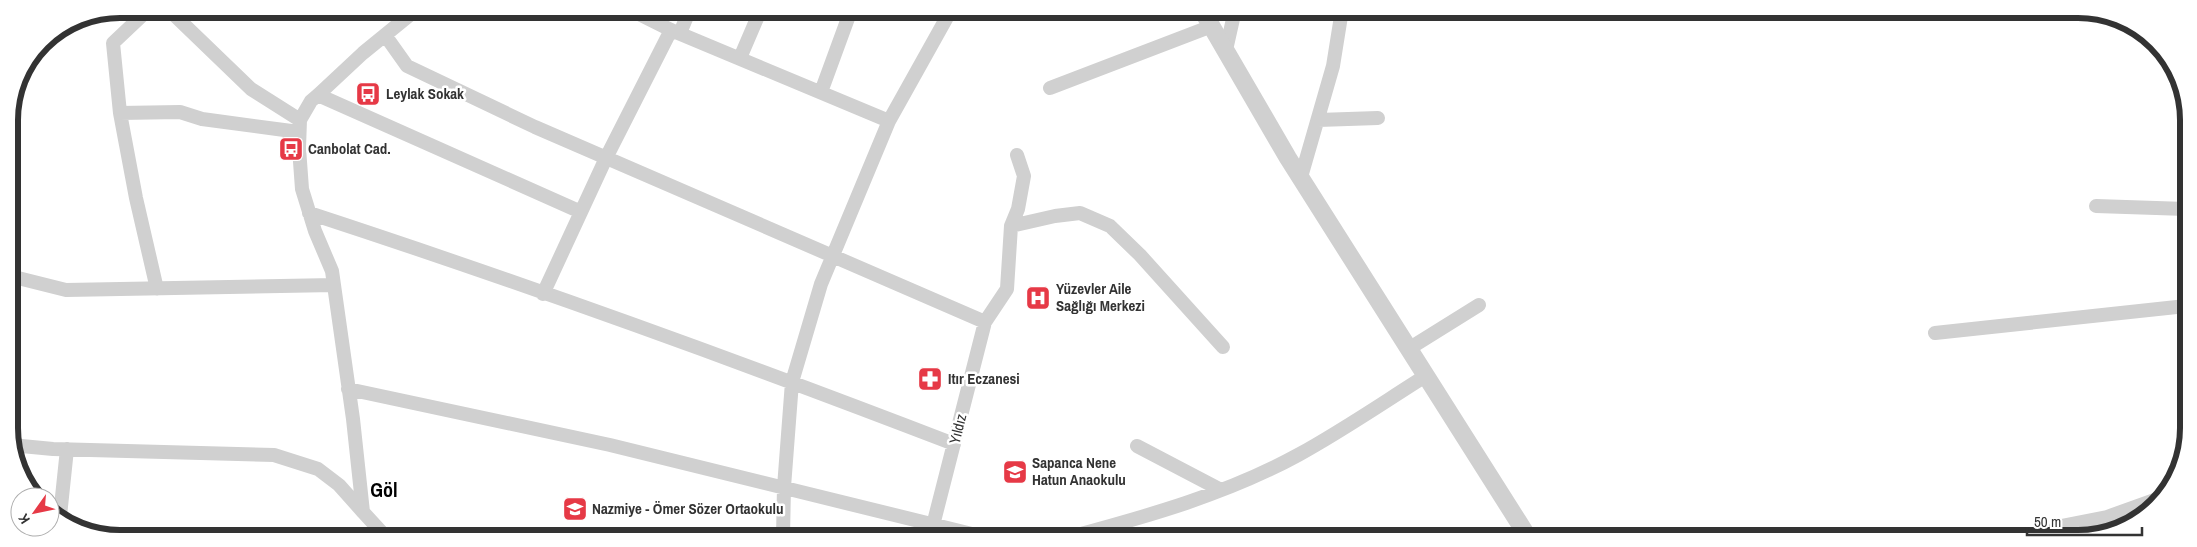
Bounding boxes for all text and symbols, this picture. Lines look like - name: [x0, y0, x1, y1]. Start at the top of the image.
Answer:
- bus stop icon: Leylak Sokak: [355, 81, 381, 107]
- place label: Leylak Sokak: [386, 83, 464, 104]
- bus stop icon: Canbolat Cad.: [278, 136, 304, 162]
- place label: Canbolat Cad.: [308, 138, 391, 159]
- place label: Yüzevler Aile Sağlığı Merkezi: [1056, 278, 1145, 316]
- hospital icon: Yüzevler Aile Sağlığı Merkezi: [1025, 285, 1051, 311]
- pharmacy icon: Itır Eczanesi: [917, 366, 943, 392]
- place label: Itır Eczanesi: [948, 368, 1020, 389]
- street label: Yıldız: [944, 412, 971, 446]
- place label: Sapanca Nene Hatun Anaokulu: [1032, 452, 1126, 490]
- school or university icon: Sapanca Nene Hatun Anaokulu: [1002, 459, 1028, 485]
- district label: Göl: [370, 476, 398, 503]
- north arrow: [10, 487, 60, 537]
- school or university icon: Nazmiye - Ömer Sözer Ortaokulu: [562, 496, 588, 522]
- place label: Nazmiye - Ömer Sözer Ortaokulu: [592, 498, 783, 519]
- scale bar: [2027, 504, 2142, 536]
- text: K: [14, 510, 34, 527]
- text: 50 m: [2034, 511, 2061, 532]

